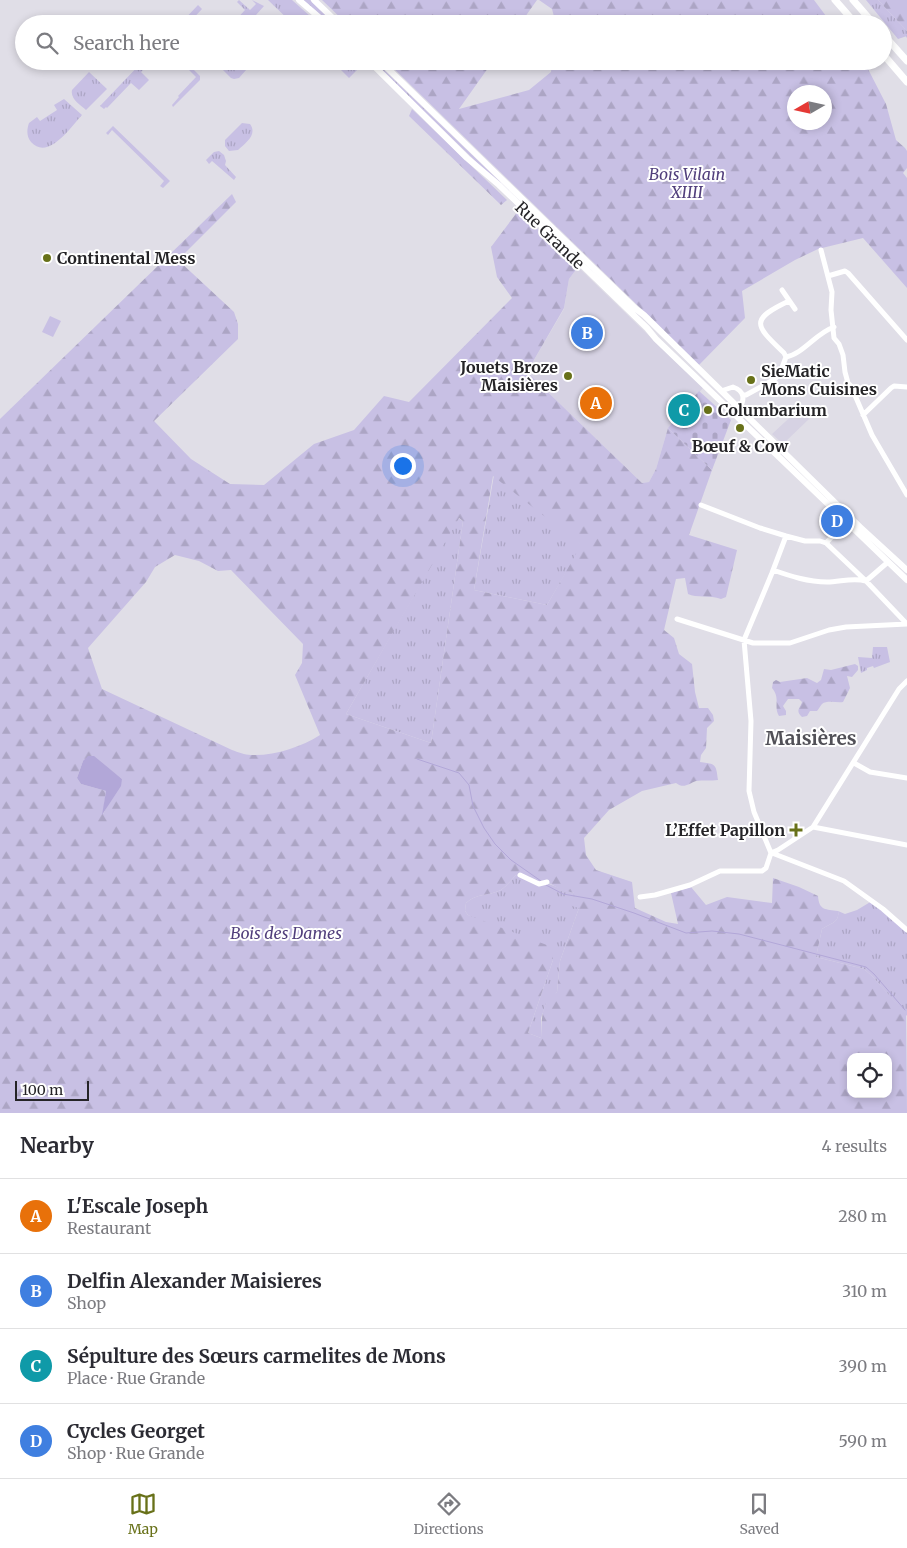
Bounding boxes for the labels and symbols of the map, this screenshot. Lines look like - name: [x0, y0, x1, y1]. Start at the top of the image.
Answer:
- north arrow: [787, 85, 832, 130]
- park label: Bois Vilain XIIII: [649, 164, 725, 202]
- street label: Rue Grande: [511, 197, 589, 273]
- place label: Continental Mess: [57, 248, 195, 268]
- marker: Continental Mess: [41, 252, 53, 264]
- pin: B: [571, 314, 603, 352]
- place label: Jouets Broze Maisières: [459, 357, 558, 395]
- place label: SieMatic Mons Cuisines: [761, 361, 877, 399]
- marker: Jouets Broze Maisières: [562, 370, 574, 382]
- marker: SieMatic Mons Cuisines: [745, 374, 757, 386]
- pin: A: [580, 384, 612, 422]
- pin: C: [668, 391, 700, 429]
- place label: Columbarium: [718, 400, 827, 420]
- marker: Columbarium: [702, 404, 714, 416]
- marker: Bœuf & Cow: [734, 422, 746, 434]
- place label: Bœuf & Cow: [692, 436, 788, 456]
- your location: [390, 453, 416, 479]
- pin: D: [821, 502, 853, 540]
- district label: Maisières: [765, 726, 857, 750]
- place label: L’Effet Papillon: [665, 820, 785, 840]
- marker: L’Effet Papillon: [789, 823, 803, 837]
- park label: Bois des Dames: [230, 923, 342, 943]
- scale bar: [15, 1078, 89, 1101]

